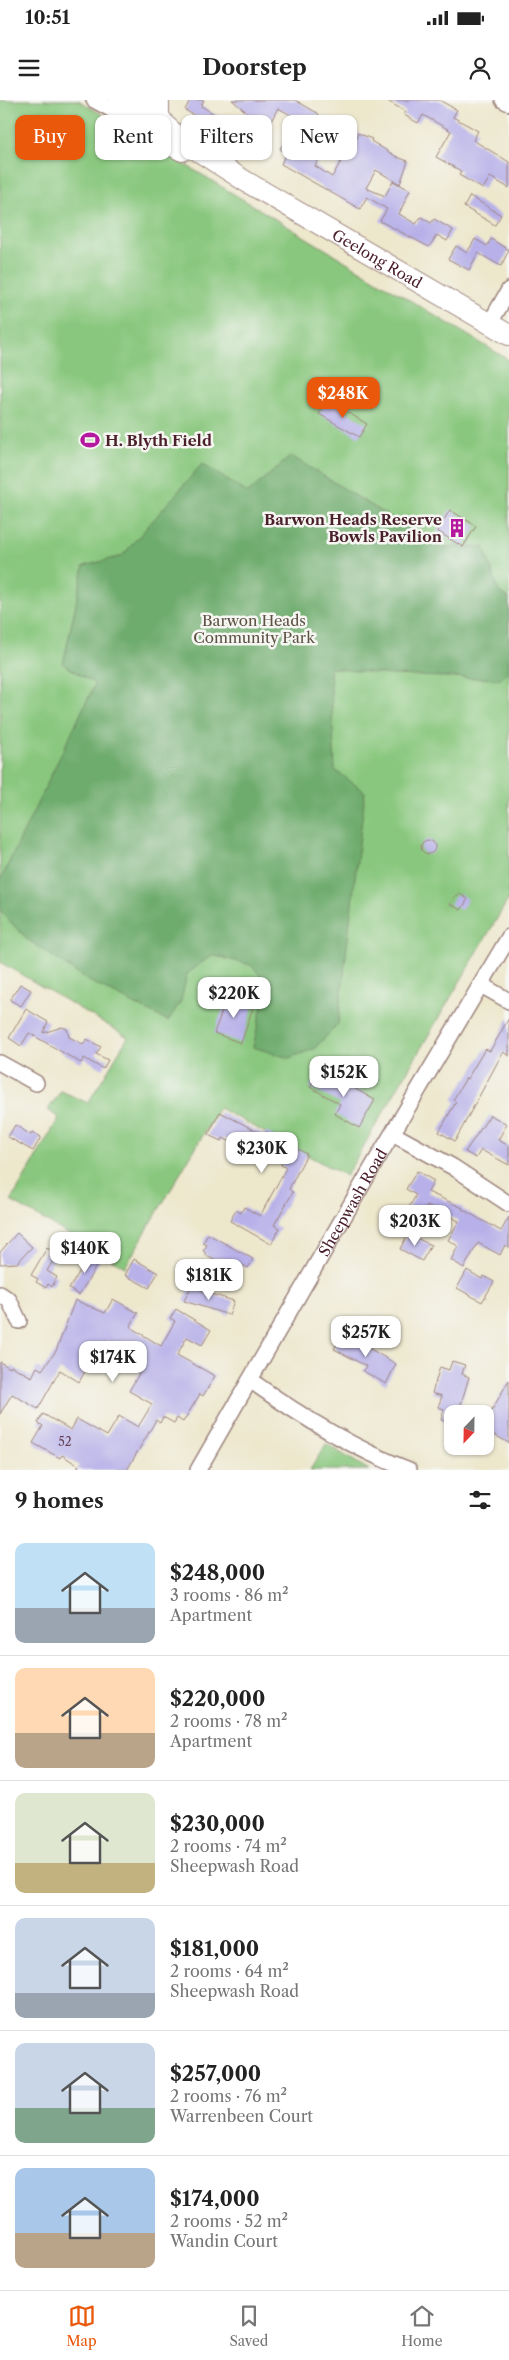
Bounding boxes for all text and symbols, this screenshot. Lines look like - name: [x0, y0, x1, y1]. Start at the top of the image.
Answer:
- text: 10:51: [25, 6, 70, 29]
- icon: menu: [15, 54, 43, 82]
- text: Doorstep: [202, 54, 307, 81]
- icon: person: [466, 54, 494, 82]
- chip: Buy: [15, 115, 85, 160]
- chip: Rent: [95, 115, 171, 160]
- chip: Filters: [181, 115, 272, 160]
- chip: New: [282, 115, 357, 160]
- street label: Geelong Road: [329, 225, 426, 292]
- pin: $248K: [308, 376, 378, 419]
- text: $248K: [318, 383, 368, 403]
- sports icon: H. Blyth Field: [79, 429, 101, 451]
- place label: H. Blyth Field: [105, 431, 212, 450]
- place label: Barwon Heads Reserve Bowls Pavilion: [264, 510, 443, 546]
- building icon: Barwon Heads Reserve Bowls Pavilion: [446, 517, 468, 539]
- park label: Barwon Heads Community Park: [193, 611, 316, 647]
- pin: $220K: [199, 976, 269, 1019]
- text: $220K: [209, 983, 259, 1003]
- pin: $152K: [309, 1056, 379, 1098]
- text: $152K: [320, 1062, 368, 1082]
- pin: $230K: [227, 1132, 297, 1174]
- text: $230K: [237, 1138, 287, 1158]
- street label: Sheepwash Road: [314, 1145, 391, 1259]
- pin: $203K: [380, 1204, 450, 1247]
- text: $203K: [390, 1211, 440, 1231]
- pin: $140K: [50, 1232, 120, 1274]
- text: $140K: [61, 1238, 109, 1258]
- pin: $181K: [174, 1258, 244, 1301]
- text: $181K: [186, 1265, 232, 1285]
- pin: $257K: [331, 1316, 401, 1358]
- text: $257K: [342, 1322, 390, 1342]
- pin: $174K: [78, 1340, 148, 1383]
- text: $174K: [90, 1347, 136, 1367]
- north arrow: [444, 1405, 494, 1455]
- map controls: [444, 1405, 494, 1455]
- house number: 52: [58, 1434, 72, 1449]
- icon: filters: [466, 1486, 494, 1514]
- text: 9 homes: [15, 1488, 104, 1513]
- text: $248,000: [170, 1560, 265, 1585]
- icon: home: [55, 1563, 115, 1623]
- text: 3 rooms · 86 m²: [170, 1585, 289, 1605]
- text: Apartment: [170, 1605, 252, 1625]
- text: $220,000: [170, 1686, 265, 1711]
- icon: home: [55, 1688, 115, 1748]
- text: 2 rooms · 78 m²: [170, 1711, 288, 1731]
- text: Apartment: [170, 1731, 252, 1751]
- text: $230,000: [170, 1811, 265, 1836]
- icon: home: [55, 1813, 115, 1873]
- text: 2 rooms · 74 m²: [170, 1836, 287, 1856]
- text: Sheepwash Road: [170, 1856, 299, 1876]
- text: $181,000: [170, 1936, 259, 1961]
- icon: home: [55, 1938, 115, 1998]
- text: 2 rooms · 64 m²: [170, 1961, 289, 1981]
- text: Sheepwash Road: [170, 1981, 299, 2001]
- text: $257,000: [170, 2061, 261, 2086]
- icon: home: [55, 2063, 115, 2123]
- text: 2 rooms · 76 m²: [170, 2086, 287, 2106]
- text: Warrenbeen Court: [170, 2106, 313, 2126]
- text: $174,000: [170, 2186, 260, 2211]
- icon: home: [55, 2188, 115, 2248]
- text: 2 rooms · 52 m²: [170, 2211, 288, 2231]
- text: Wandin Court: [170, 2231, 278, 2251]
- tab: Map: [66, 2302, 97, 2350]
- tab: Saved: [230, 2302, 268, 2350]
- tab: Home: [401, 2302, 442, 2350]

